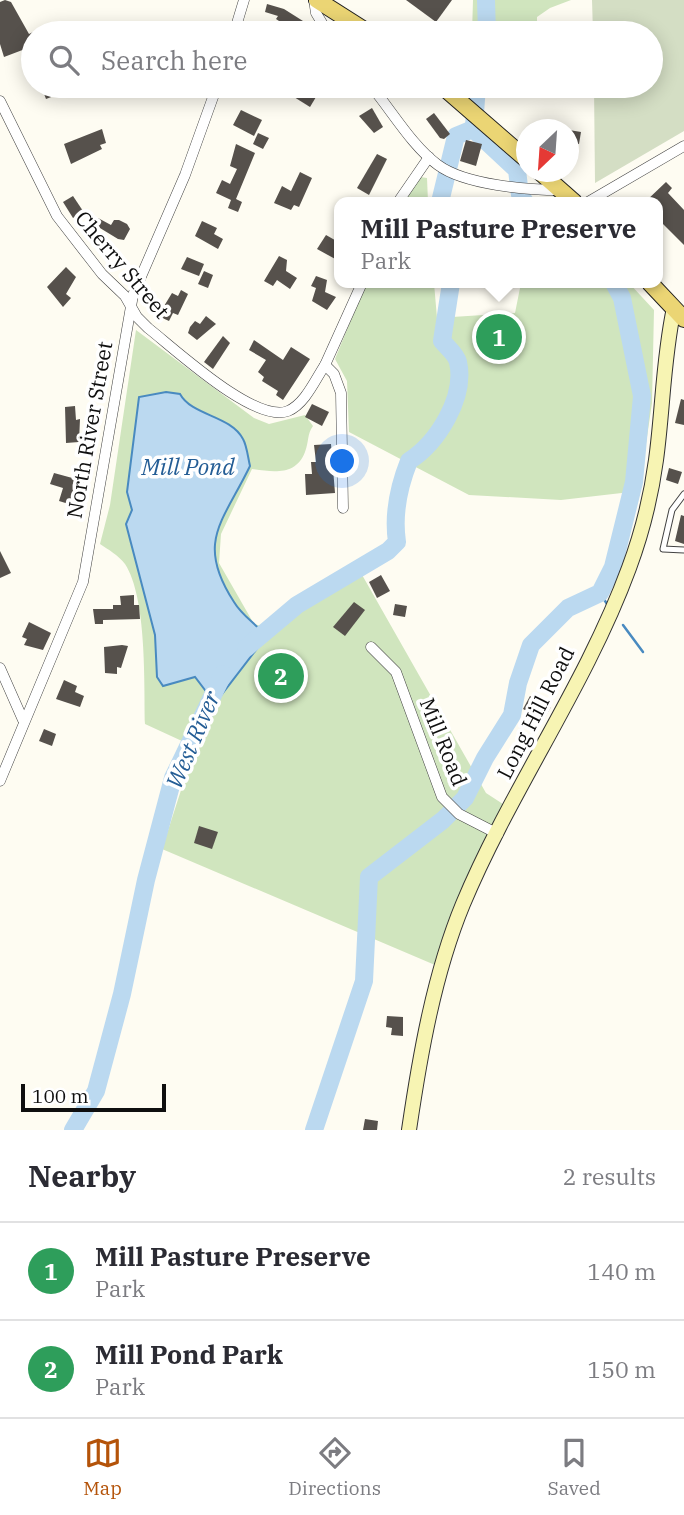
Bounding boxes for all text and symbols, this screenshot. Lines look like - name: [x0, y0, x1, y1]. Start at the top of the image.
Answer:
- search box: [21, 21, 663, 98]
- icon: search: [45, 41, 83, 79]
- text: Search here: [101, 43, 247, 77]
- north arrow: [516, 119, 579, 182]
- popup: [334, 197, 663, 288]
- street label: Cherry Street: [70, 205, 176, 324]
- text: Mill Pasture Preserve: [361, 211, 636, 245]
- text: Park: [361, 245, 411, 275]
- pin: 1: [476, 311, 522, 363]
- street label: North River Street: [60, 339, 118, 520]
- your location: [325, 444, 359, 478]
- water label: Mill Pond: [140, 451, 235, 481]
- street label: Long Hill Road: [490, 642, 581, 783]
- pin: 2: [258, 650, 304, 702]
- water label: West River: [158, 685, 226, 793]
- street label: Mill Road: [414, 694, 474, 790]
- scale bar: [21, 1081, 166, 1113]
- text: 100 m: [32, 1084, 89, 1108]
- text: Nearby: [28, 1156, 136, 1195]
- text: 2 results: [563, 1161, 656, 1191]
- text: Mill Pasture Preserve: [95, 1239, 371, 1273]
- text: 1: [44, 1256, 58, 1286]
- text: 140 m: [587, 1256, 656, 1286]
- text: Park: [95, 1273, 145, 1303]
- text: Mill Pond Park: [95, 1337, 283, 1371]
- text: 2: [44, 1354, 58, 1384]
- text: 150 m: [587, 1354, 656, 1384]
- text: Park: [95, 1371, 145, 1401]
- tab: Map: [83, 1434, 122, 1500]
- tab: Directions: [288, 1434, 381, 1500]
- tab: Saved: [548, 1434, 601, 1500]

